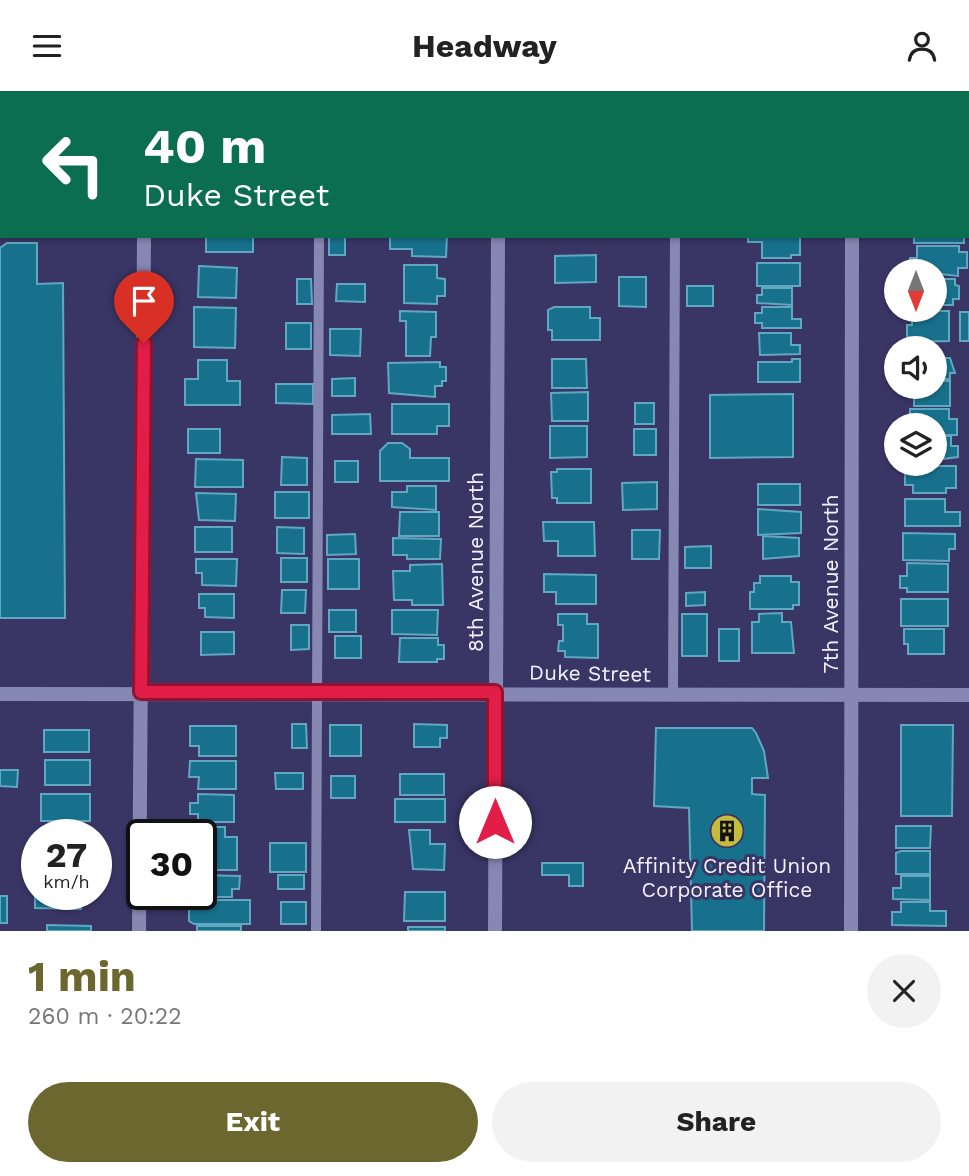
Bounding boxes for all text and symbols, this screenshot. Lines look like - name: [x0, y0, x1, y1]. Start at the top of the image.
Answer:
- icon: menu: [28, 27, 66, 65]
- text: Headway: [412, 27, 557, 65]
- icon: person: [903, 27, 941, 65]
- text: 40 m: [143, 117, 266, 175]
- icon: left: [28, 119, 119, 210]
- text: Duke Street: [143, 176, 329, 214]
- north arrow: [884, 259, 947, 322]
- map controls: [884, 259, 947, 476]
- pin: [114, 271, 174, 343]
- icon: arrive: [125, 282, 163, 320]
- button: sound: [884, 336, 947, 399]
- button: layers: [884, 413, 947, 476]
- street label: 8th Avenue North: [463, 472, 488, 652]
- street label: 7th Avenue North: [818, 495, 843, 673]
- street label: Duke Street: [529, 659, 651, 687]
- position arrow: [458, 785, 532, 859]
- building icon: Affinity Credit Union Corporate Office: [708, 812, 746, 850]
- speed limit sign: 30: [126, 819, 217, 910]
- text: 27: [46, 834, 87, 876]
- place label: Affinity Credit Union Corporate Office: [623, 853, 831, 902]
- text: km/h: [43, 871, 90, 892]
- text: 1 min: [28, 952, 136, 1001]
- button: close: [867, 954, 941, 1028]
- text: 260 m · 20:22: [28, 1003, 182, 1030]
- button: Exit: [28, 1082, 478, 1162]
- button: Share: [492, 1082, 941, 1162]

